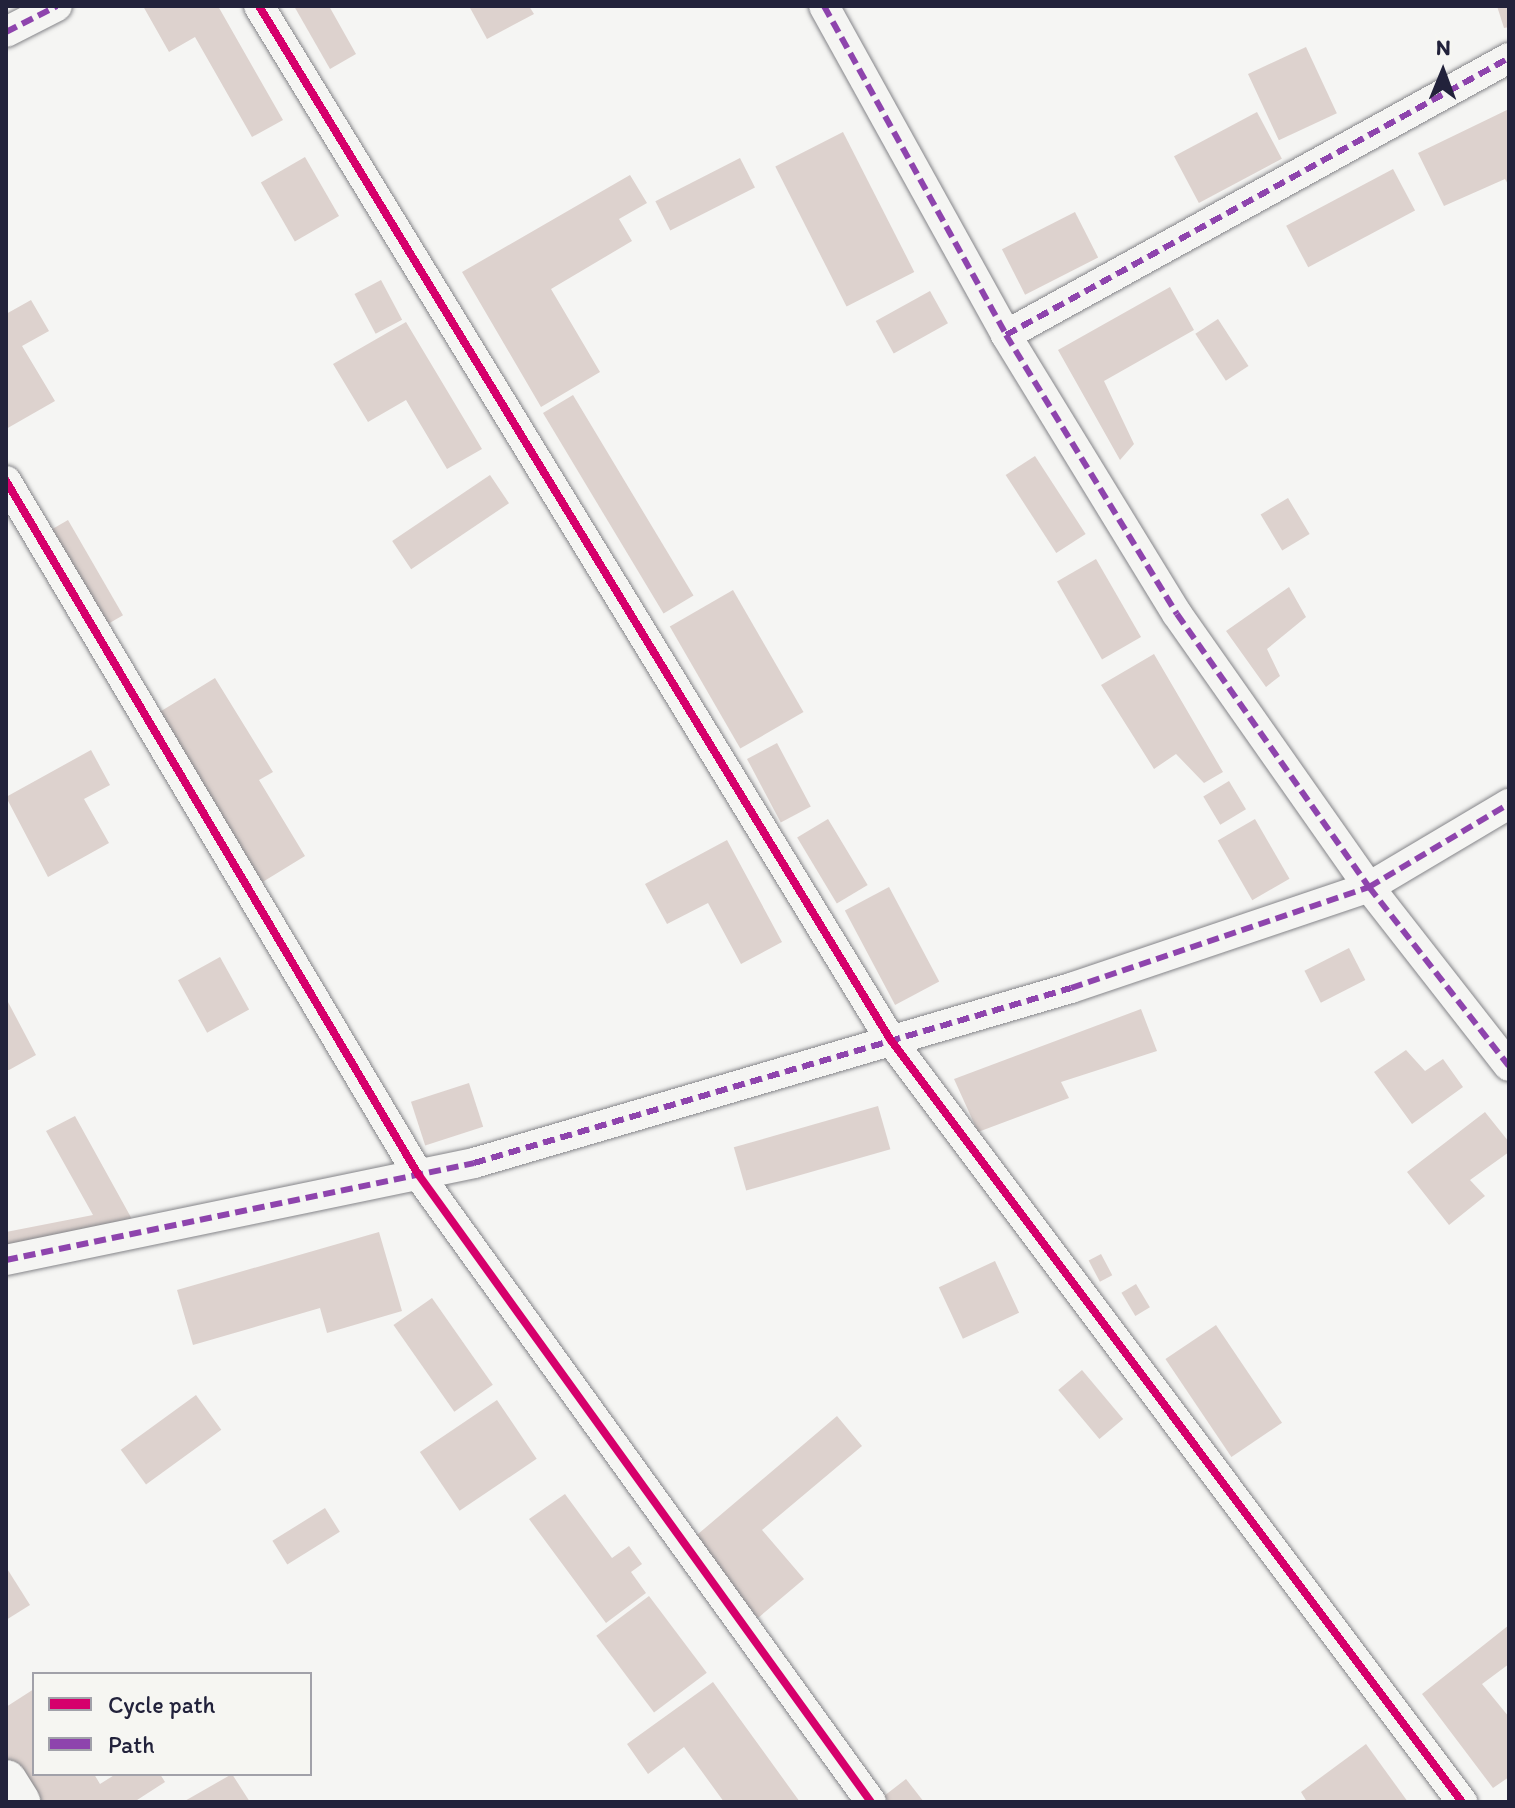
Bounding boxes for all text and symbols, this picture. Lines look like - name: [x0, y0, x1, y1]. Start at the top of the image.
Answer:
- north arrow: [1403, 32, 1483, 112]
- text: N: [1436, 34, 1451, 61]
- legend: [32, 1672, 312, 1776]
- text: Cycle path: [108, 1690, 215, 1719]
- text: Path: [108, 1730, 155, 1759]

